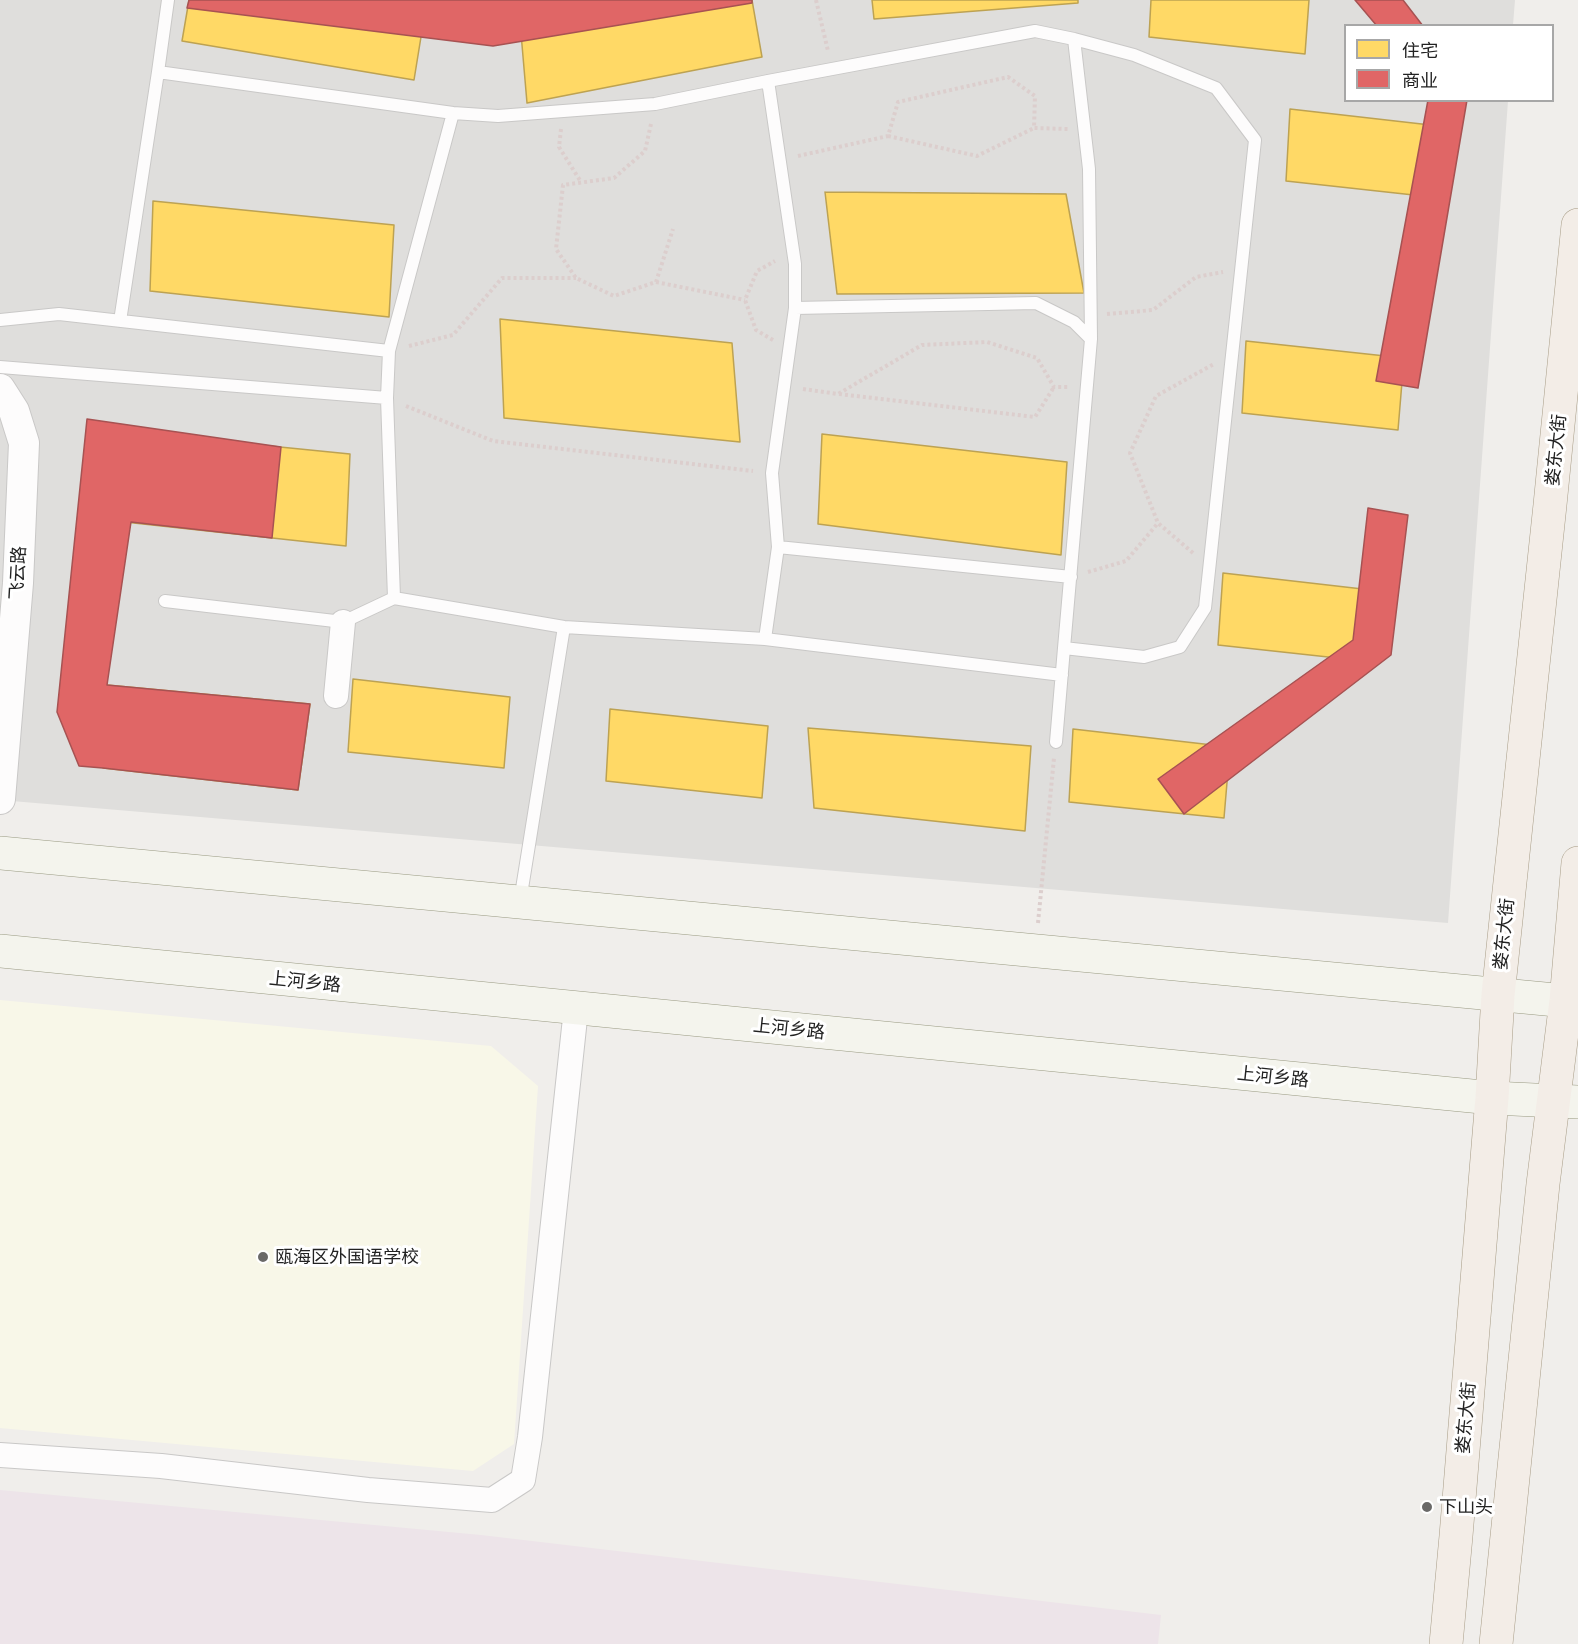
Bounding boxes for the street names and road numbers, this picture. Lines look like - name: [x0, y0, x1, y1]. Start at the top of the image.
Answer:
- street label: 娄东大街: [1541, 413, 1571, 487]
- street label: 飞云路: [6, 545, 30, 601]
- street label: 娄东大街: [1489, 897, 1519, 971]
- street label: 上河乡路: [268, 967, 342, 997]
- street label: 上河乡路: [752, 1014, 826, 1044]
- street label: 上河乡路: [1236, 1062, 1310, 1092]
- street label: 娄东大街: [1452, 1381, 1480, 1455]

